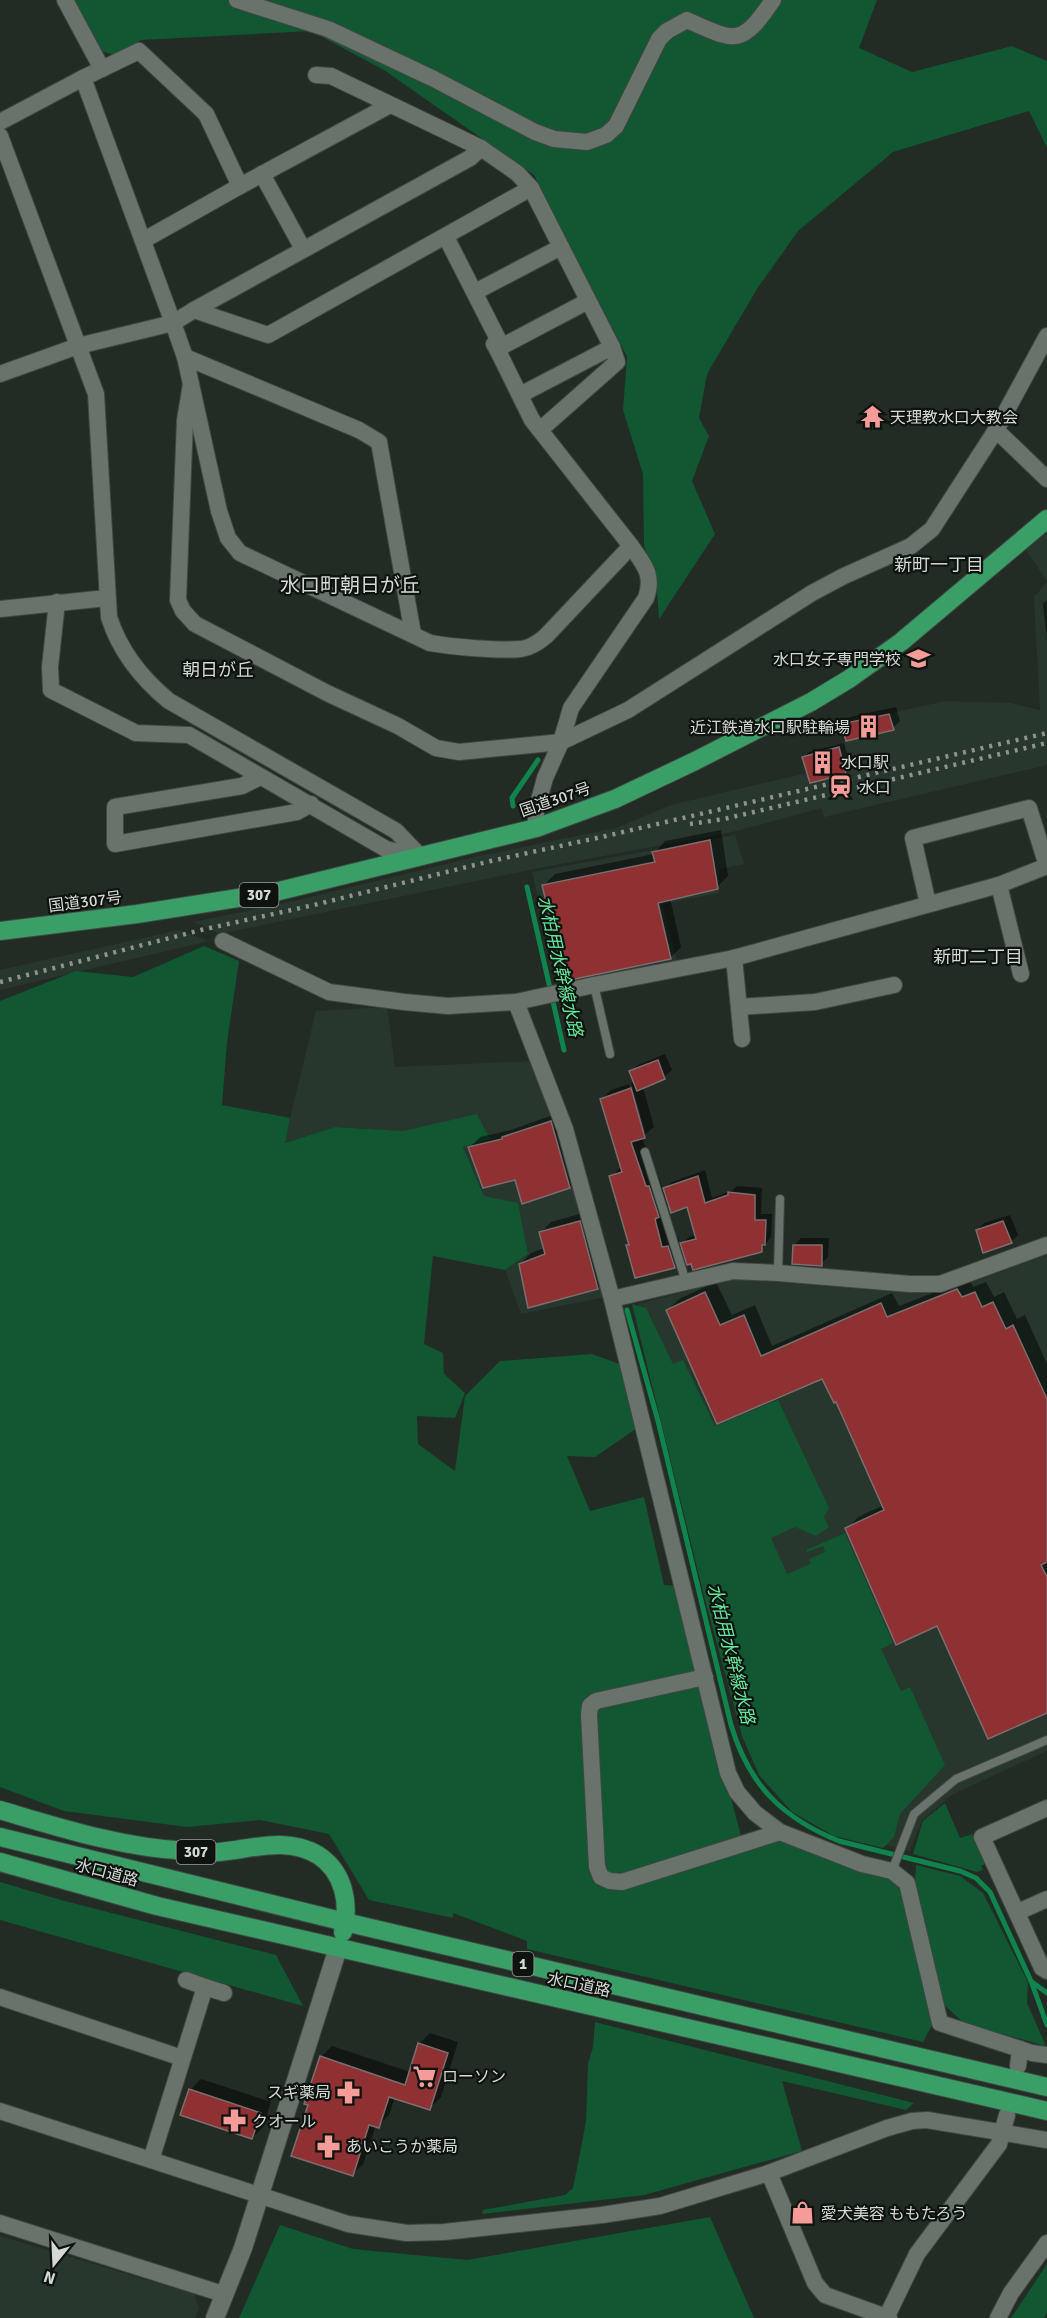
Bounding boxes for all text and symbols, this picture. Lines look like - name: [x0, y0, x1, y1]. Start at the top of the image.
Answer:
- temple icon: 天理教水口大教会: [859, 404, 885, 430]
- place label: 天理教水口大教会: [890, 408, 1018, 428]
- district label: 新町一丁目: [894, 554, 984, 576]
- district label: 水口町朝日が丘: [280, 573, 420, 598]
- school or university icon: 水口女子専門学校: [906, 646, 932, 672]
- place label: 水口女子専門学校: [773, 650, 901, 670]
- district label: 朝日が丘: [182, 659, 254, 681]
- building icon: 近江鉄道水口駅駐輪場: [855, 714, 881, 740]
- place label: 近江鉄道水口駅駐輪場: [690, 718, 850, 738]
- building icon: 水口駅: [810, 749, 836, 775]
- place label: 水口駅: [841, 753, 889, 773]
- station icon: 水口: [828, 774, 854, 800]
- street label: 国道307号: [517, 778, 594, 821]
- place label: 水口: [859, 778, 891, 798]
- road number: 307: [240, 883, 278, 907]
- street label: 国道307号: [47, 888, 123, 916]
- water label: 水柏用水幹線水路: [533, 893, 587, 1041]
- district label: 新町二丁目: [933, 946, 1023, 968]
- water label: 水柏用水幹線水路: [703, 1581, 760, 1728]
- road number: 307: [176, 1840, 216, 1864]
- street label: 水口道路: [73, 1855, 140, 1891]
- road number: 1: [512, 1952, 534, 1976]
- street label: 水口道路: [545, 1969, 612, 2001]
- supermarket icon: ローソン: [411, 2063, 437, 2089]
- place label: ローソン: [442, 2067, 506, 2087]
- pharmacy icon: スギ薬局: [336, 2079, 362, 2105]
- place label: スギ薬局: [267, 2083, 331, 2103]
- pharmacy icon: クオール: [221, 2108, 247, 2134]
- place label: クオール: [252, 2112, 316, 2132]
- pharmacy icon: あいこうか薬局: [315, 2133, 341, 2159]
- place label: あいこうか薬局: [346, 2137, 458, 2157]
- shop icon: 愛犬美容 ももたろう: [790, 2200, 816, 2226]
- place label: 愛犬美容 ももたろう: [821, 2204, 968, 2224]
- north arrow: [24, 2234, 84, 2294]
- text: N: [41, 2266, 58, 2289]

